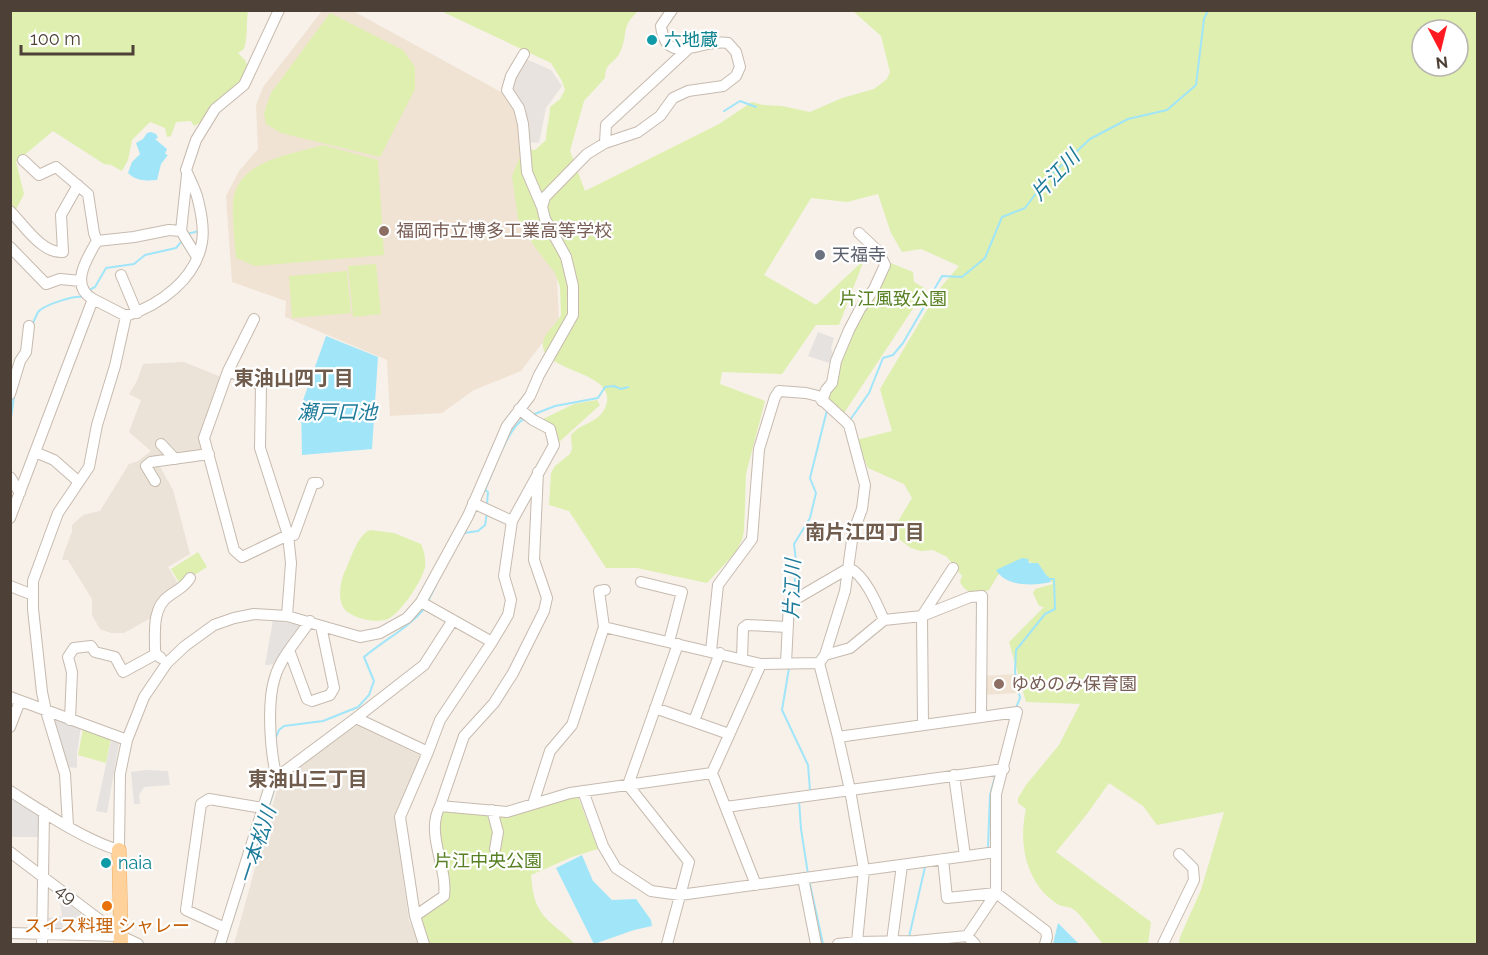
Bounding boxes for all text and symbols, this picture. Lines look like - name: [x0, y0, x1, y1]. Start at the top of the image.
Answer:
- scale bar: [21, 18, 134, 56]
- north arrow: [1410, 18, 1470, 78]
- text: 100 m: [30, 28, 81, 49]
- place label: 六地蔵: [664, 29, 718, 50]
- marker: 六地蔵: [645, 33, 659, 47]
- text: N: [1435, 52, 1449, 73]
- water label: 片江川: [1026, 143, 1086, 205]
- place label: 福岡市立博多工業高等学校: [396, 220, 612, 241]
- marker: 福岡市立博多工業高等学校: [377, 224, 391, 238]
- place label: 天福寺: [832, 244, 886, 265]
- marker: 天福寺: [813, 248, 827, 262]
- park label: 片江風致公園: [839, 288, 947, 309]
- district label: 東油山四丁目: [234, 366, 354, 390]
- water label: 瀬戸口池: [297, 400, 379, 424]
- district label: 南片江四丁目: [805, 520, 925, 544]
- water label: 片江川: [779, 557, 805, 619]
- place label: ゆめのみ保育園: [1011, 673, 1137, 694]
- marker: ゆめのみ保育園: [992, 677, 1006, 691]
- district label: 東油山三丁目: [248, 767, 368, 791]
- water label: 一本松川: [233, 801, 281, 887]
- park label: 片江中央公園: [434, 850, 542, 871]
- place label: naia: [118, 852, 152, 873]
- marker: naia: [99, 856, 113, 870]
- street label: 49: [52, 879, 81, 908]
- marker: スイス料理 シャレー: [100, 899, 114, 913]
- place label: スイス料理 シャレー: [24, 915, 190, 936]

